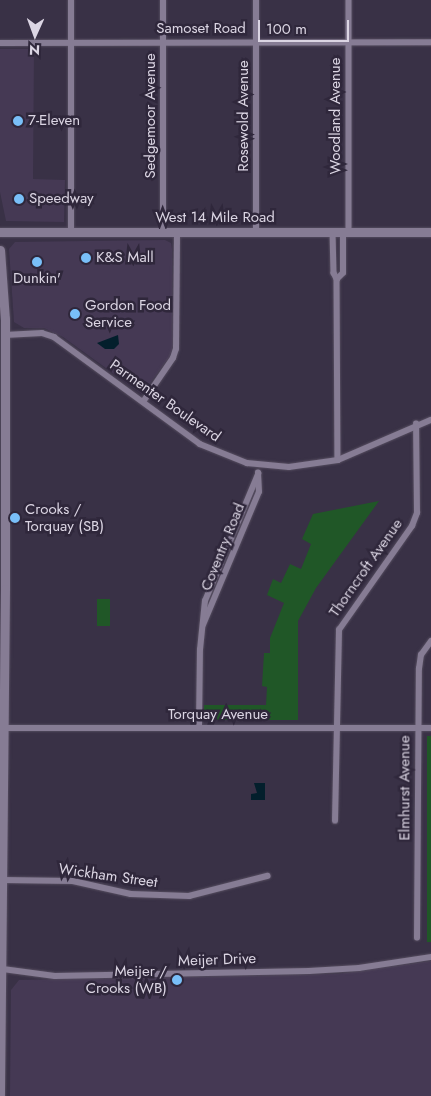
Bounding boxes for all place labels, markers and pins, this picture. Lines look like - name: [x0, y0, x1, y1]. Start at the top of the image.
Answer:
- place label: 7-Eleven: [28, 112, 80, 130]
- marker: 7-Eleven: [12, 115, 24, 127]
- place label: Speedway: [29, 190, 94, 208]
- marker: Speedway: [13, 193, 25, 205]
- place label: K&S Mall: [96, 249, 154, 267]
- marker: K&S Mall: [80, 252, 92, 264]
- marker: Dunkin': [31, 256, 43, 268]
- place label: Dunkin': [13, 270, 61, 288]
- place label: Gordon Food Service: [85, 296, 171, 331]
- marker: Gordon Food Service: [69, 308, 81, 320]
- place label: Crooks / Torquay (SB): [25, 500, 104, 535]
- marker: Crooks / Torquay (SB): [9, 512, 21, 524]
- place label: Meijer / Crooks (WB): [86, 962, 167, 997]
- marker: Meijer / Crooks (WB): [171, 974, 183, 986]

